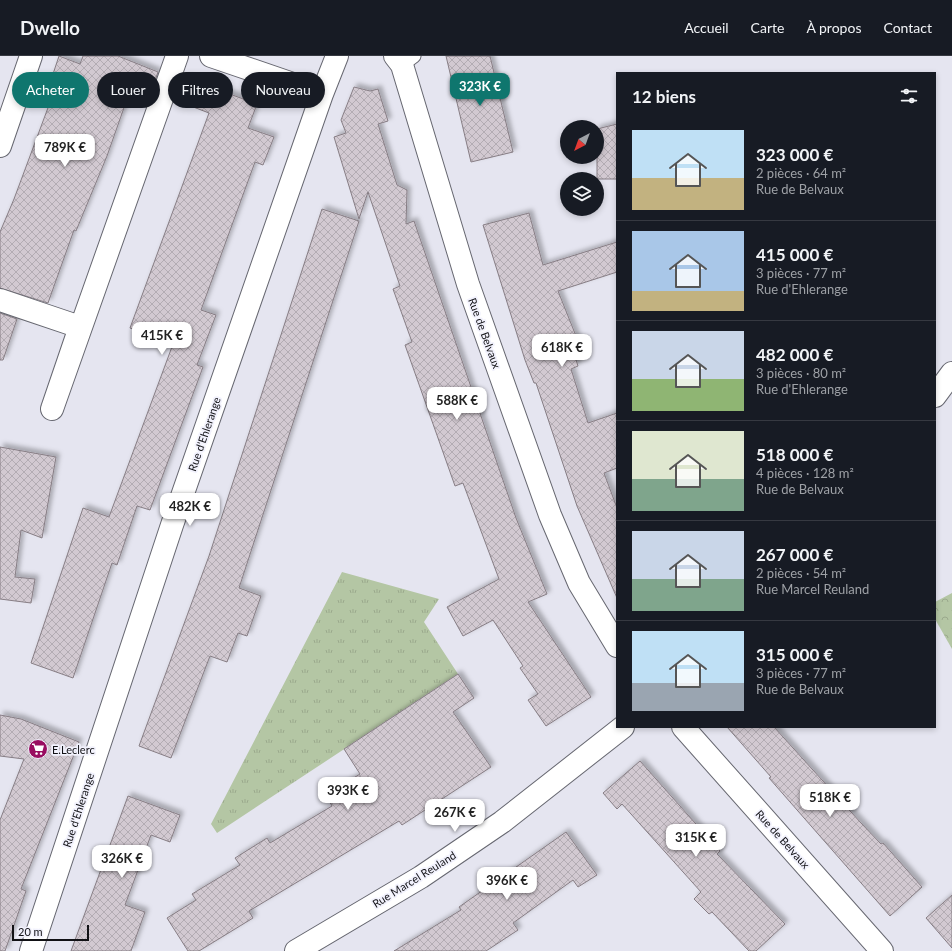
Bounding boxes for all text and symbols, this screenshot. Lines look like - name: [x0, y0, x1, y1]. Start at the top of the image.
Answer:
- text: Dwello: [20, 16, 80, 39]
- text: Accueil: [684, 19, 729, 36]
- text: Carte: [751, 19, 784, 36]
- text: À propos: [806, 19, 861, 36]
- text: Contact: [883, 19, 932, 36]
- chip: Acheter: [12, 72, 89, 108]
- chip: Louer: [97, 72, 160, 108]
- chip: Filtres: [168, 72, 233, 108]
- chip: Nouveau: [241, 72, 325, 108]
- pin: 323K €: [447, 73, 513, 107]
- text: 323K €: [459, 78, 501, 94]
- icon: filters: [898, 85, 920, 107]
- text: 12 biens: [632, 86, 696, 107]
- north arrow: [560, 120, 604, 164]
- map controls: [560, 120, 604, 216]
- pin: 789K €: [32, 134, 98, 168]
- text: 789K €: [44, 139, 86, 155]
- text: 323 000 €: [756, 144, 833, 165]
- icon: home: [664, 146, 712, 194]
- text: 2 pièces · 64 m²: [756, 165, 846, 181]
- button: layers: [560, 172, 604, 216]
- text: Rue de Belvaux: [756, 181, 844, 197]
- text: 415 000 €: [756, 244, 833, 265]
- icon: home: [664, 247, 712, 295]
- text: 3 pièces · 77 m²: [756, 265, 846, 281]
- text: Rue d'Ehlerange: [756, 281, 848, 297]
- street label: Rue de Belvaux: [466, 296, 504, 371]
- pin: 415K €: [129, 322, 195, 356]
- text: 415K €: [141, 327, 183, 343]
- pin: 618K €: [529, 334, 595, 368]
- text: 618K €: [541, 339, 583, 355]
- text: 482 000 €: [756, 344, 833, 365]
- icon: home: [664, 347, 712, 395]
- text: 3 pièces · 80 m²: [756, 365, 846, 381]
- text: Rue d'Ehlerange: [756, 381, 848, 397]
- pin: 588K €: [424, 387, 490, 421]
- text: 588K €: [436, 392, 478, 408]
- street label: Rue d'Ehlerange: [185, 395, 223, 473]
- text: 518 000 €: [756, 444, 833, 465]
- icon: home: [664, 447, 712, 495]
- text: 4 pièces · 128 m²: [756, 465, 854, 481]
- text: Rue de Belvaux: [756, 481, 844, 497]
- pin: 482K €: [157, 493, 223, 527]
- text: 482K €: [169, 498, 211, 514]
- text: 267 000 €: [756, 544, 833, 565]
- icon: home: [664, 547, 712, 595]
- text: 2 pièces · 54 m²: [756, 565, 846, 581]
- text: Rue Marcel Reuland: [756, 581, 869, 597]
- text: 315 000 €: [756, 644, 833, 665]
- icon: home: [664, 647, 712, 695]
- text: 3 pièces · 77 m²: [756, 665, 846, 681]
- text: Rue de Belvaux: [756, 681, 844, 697]
- supermarket icon: E.Leclerc: [27, 738, 49, 760]
- place label: E.Leclerc: [52, 743, 95, 756]
- street label: Rue d'Ehlerange: [60, 771, 96, 849]
- pin: 393K €: [315, 777, 381, 811]
- text: 393K €: [327, 782, 369, 798]
- pin: 518K €: [797, 784, 863, 818]
- text: 518K €: [809, 789, 851, 805]
- pin: 267K €: [422, 799, 488, 833]
- text: 267K €: [434, 804, 476, 820]
- street label: Rue de Belvaux: [753, 807, 813, 871]
- pin: 315K €: [663, 824, 729, 858]
- text: 315K €: [675, 829, 717, 845]
- pin: 326K €: [89, 845, 155, 879]
- street label: Rue Marcel Reuland: [370, 848, 458, 910]
- text: 326K €: [101, 850, 143, 866]
- pin: 396K €: [474, 867, 540, 901]
- text: 396K €: [486, 872, 528, 888]
- scale bar: [12, 923, 89, 942]
- text: 20 m: [18, 925, 43, 938]

